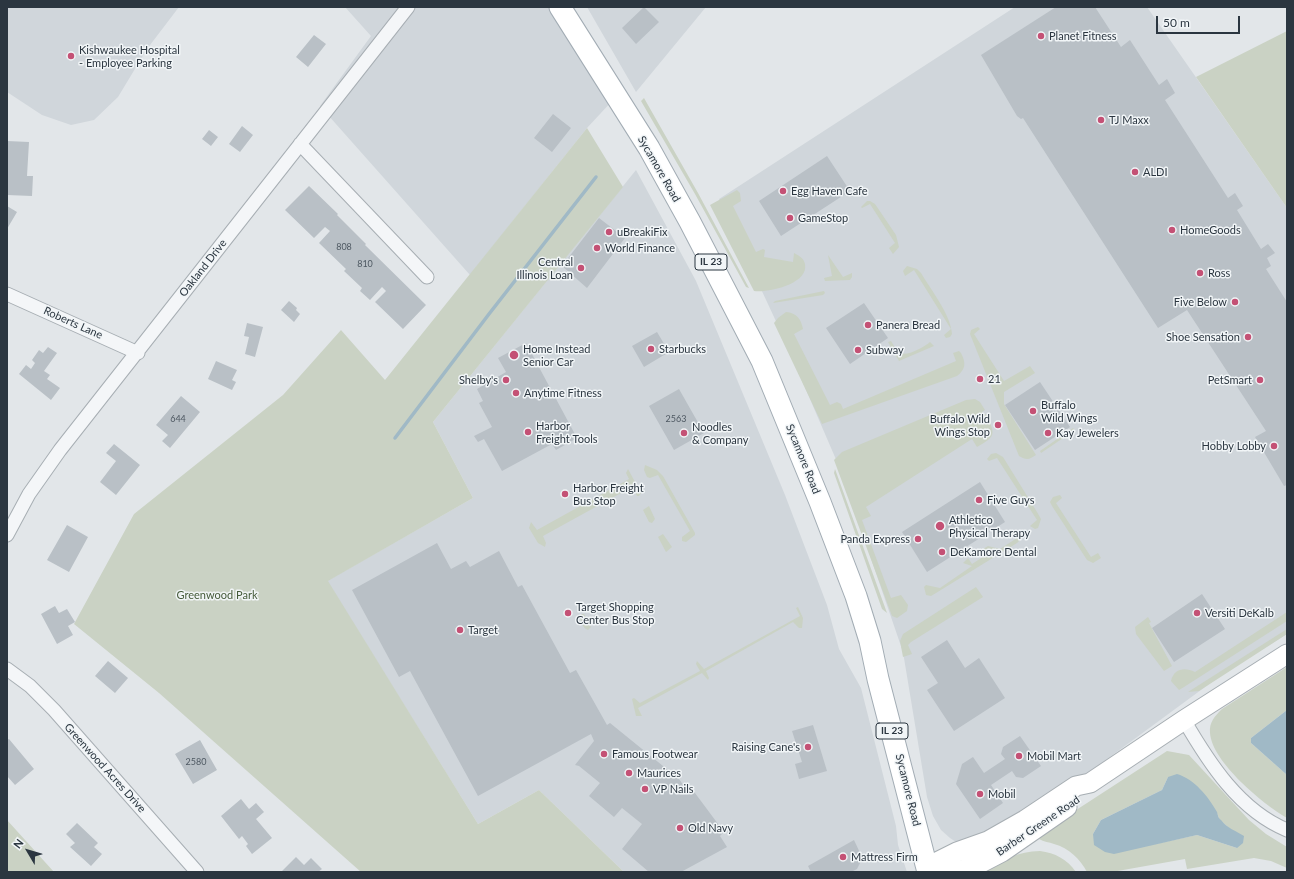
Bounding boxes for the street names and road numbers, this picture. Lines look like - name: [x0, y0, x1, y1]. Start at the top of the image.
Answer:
- street label: Sycamore Road: [635, 134, 683, 204]
- street label: Oakland Drive: [177, 237, 229, 299]
- road number: IL 23: [695, 254, 727, 270]
- street label: Roberts Lane: [41, 304, 105, 342]
- street label: Sycamore Road: [783, 422, 823, 496]
- street label: Greenwood Acres Drive: [61, 721, 149, 815]
- road number: IL 23: [876, 723, 908, 739]
- street label: Sycamore Road: [893, 753, 923, 827]
- street label: Barber Greene Road: [994, 793, 1082, 859]

